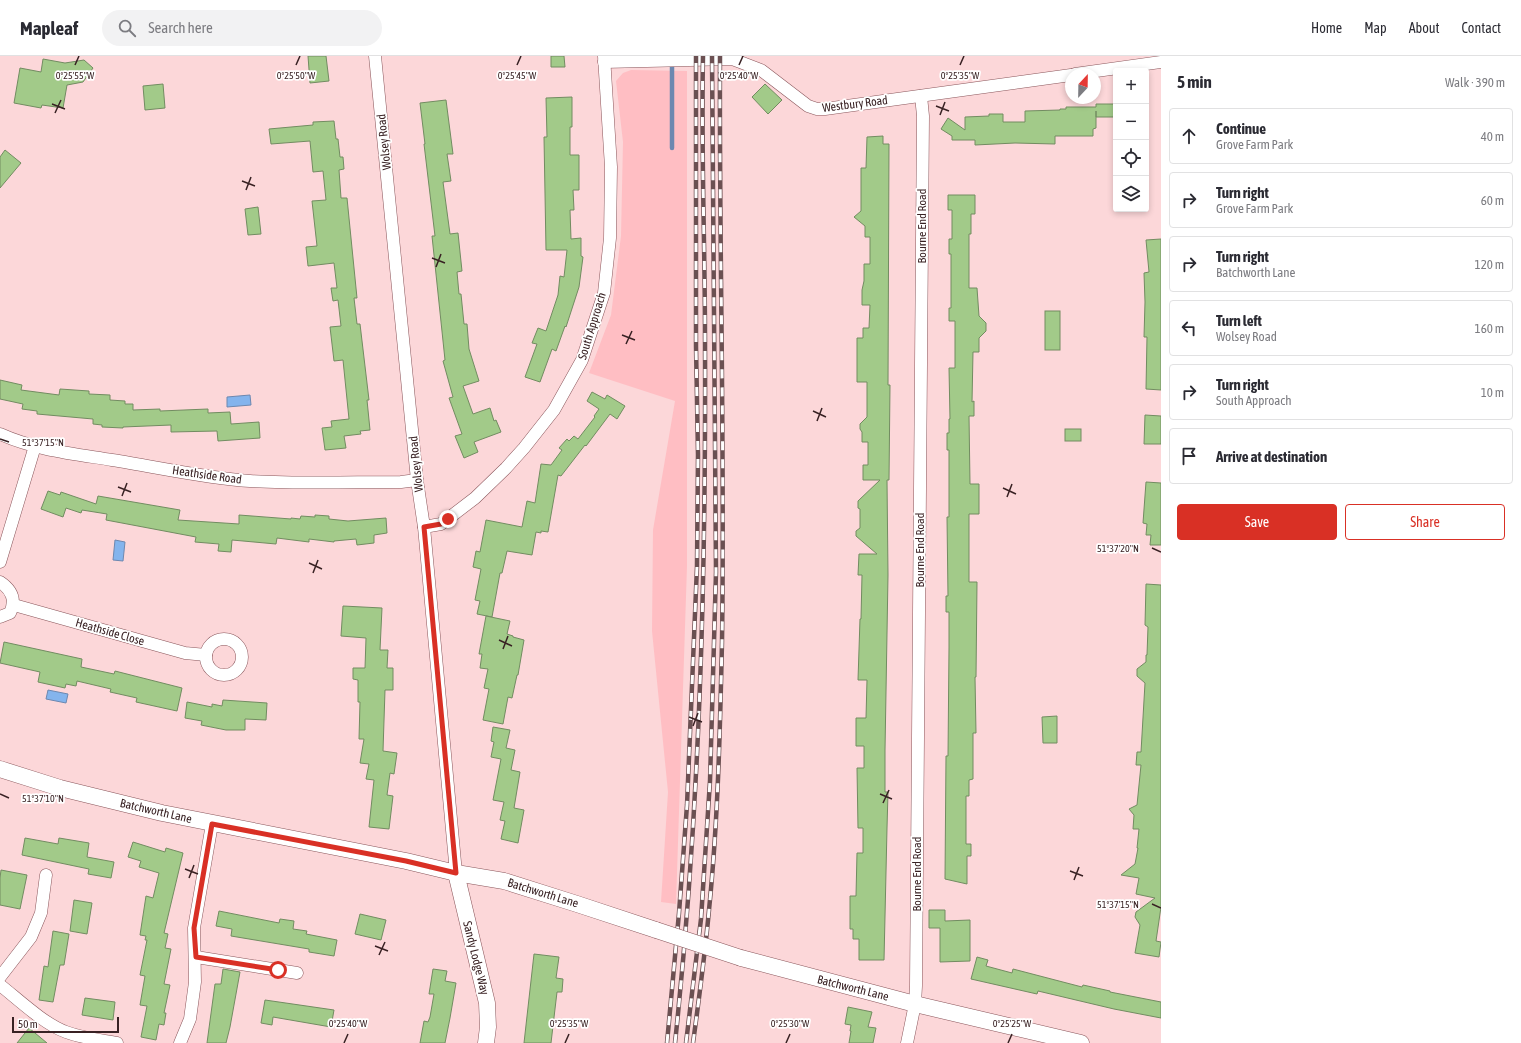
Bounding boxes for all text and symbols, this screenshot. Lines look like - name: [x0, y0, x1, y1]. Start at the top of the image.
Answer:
- search box: [102, 10, 382, 46]
- text: Mapleaf: [20, 17, 78, 39]
- icon: search: [116, 17, 138, 39]
- text: Search here: [148, 19, 213, 36]
- text: Home: [1311, 20, 1342, 36]
- text: Map: [1364, 20, 1387, 36]
- text: About: [1409, 20, 1440, 36]
- text: Contact: [1462, 20, 1501, 36]
- north arrow: [1065, 68, 1101, 104]
- map controls: [1113, 68, 1149, 212]
- button: +: [1113, 68, 1149, 104]
- text: 0°25'55"W: [56, 70, 95, 81]
- text: 0°25'50"W: [277, 70, 316, 81]
- text: 0°25'45"W: [498, 70, 537, 81]
- text: 0°25'40"W: [720, 70, 759, 81]
- text: 0°25'35"W: [941, 70, 980, 81]
- text: 5 min: [1177, 72, 1212, 92]
- text: Walk · 390 m: [1445, 75, 1505, 90]
- street label: Westbury Road: [821, 93, 889, 115]
- button: −: [1113, 104, 1149, 140]
- street label: Wolsey Road: [374, 113, 394, 171]
- text: Continue: [1216, 120, 1266, 137]
- icon: ahead: [1178, 125, 1200, 147]
- text: 40 m: [1481, 129, 1504, 144]
- text: Grove Farm Park: [1216, 137, 1293, 152]
- button: locate: [1113, 140, 1149, 176]
- button: layers: [1113, 176, 1149, 212]
- text: Turn right: [1216, 184, 1269, 201]
- street label: Bourne End Road: [915, 189, 929, 263]
- icon: right: [1178, 189, 1200, 211]
- text: 60 m: [1481, 193, 1504, 208]
- text: Grove Farm Park: [1216, 201, 1293, 216]
- text: Turn right: [1216, 248, 1269, 265]
- icon: right: [1178, 253, 1200, 275]
- text: 120 m: [1475, 257, 1504, 272]
- text: Batchworth Lane: [1216, 265, 1296, 280]
- street label: South Approach: [575, 291, 609, 361]
- text: Turn left: [1216, 312, 1262, 329]
- icon: left: [1178, 317, 1200, 339]
- text: 160 m: [1475, 321, 1504, 336]
- text: Wolsey Road: [1216, 329, 1277, 344]
- text: Turn right: [1216, 376, 1269, 393]
- icon: right: [1178, 381, 1200, 403]
- text: 10 m: [1481, 385, 1504, 400]
- text: South Approach: [1216, 393, 1291, 408]
- street label: Wolsey Road: [406, 435, 426, 493]
- text: 51°37'15"N: [22, 437, 64, 448]
- icon: arrive: [1178, 445, 1200, 467]
- text: Arrive at destination: [1216, 448, 1327, 465]
- street label: Heathside Road: [171, 463, 243, 487]
- button: Save: [1177, 504, 1337, 540]
- button: Share: [1345, 504, 1505, 540]
- route end: [439, 510, 457, 528]
- street label: Bourne End Road: [913, 513, 927, 587]
- text: 51°37'20"N: [1097, 543, 1139, 554]
- street label: Heathside Close: [74, 616, 146, 648]
- text: 51°37'10"N: [22, 793, 64, 804]
- street label: Batchworth Lane: [119, 796, 193, 826]
- street label: Bourne End Road: [910, 837, 924, 911]
- street label: Batchworth Lane: [506, 876, 580, 910]
- text: 51°37'15"N: [1097, 899, 1139, 910]
- street label: Sandy Lodge Way: [460, 920, 492, 996]
- route start: [269, 961, 287, 979]
- street label: Batchworth Lane: [816, 972, 890, 1004]
- scale bar: [12, 1015, 119, 1034]
- text: 50 m: [18, 1018, 38, 1030]
- text: 0°25'40"W: [329, 1018, 368, 1029]
- text: 0°25'35"W: [550, 1018, 589, 1029]
- text: 0°25'30"W: [771, 1018, 810, 1029]
- text: 0°25'25"W: [993, 1018, 1032, 1029]

